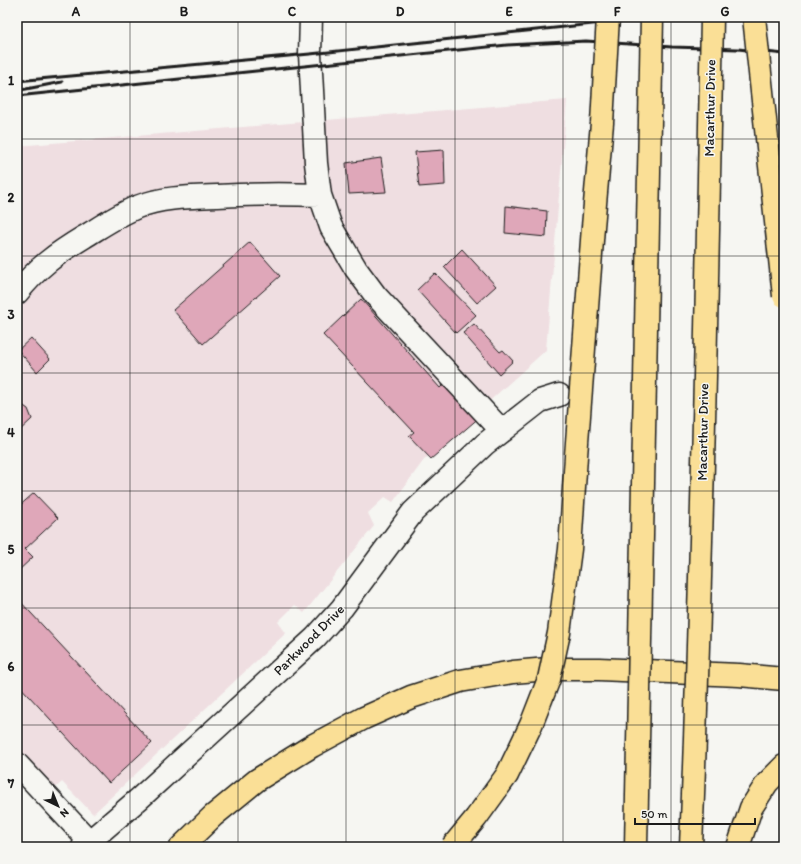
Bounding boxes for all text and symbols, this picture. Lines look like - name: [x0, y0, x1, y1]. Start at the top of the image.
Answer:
- text: A: [71, 4, 81, 19]
- text: B: [180, 4, 189, 19]
- text: C: [288, 4, 297, 19]
- text: D: [396, 4, 405, 19]
- text: E: [505, 4, 513, 19]
- text: F: [614, 4, 621, 19]
- text: G: [721, 4, 730, 19]
- street label: Macarthur Drive: [701, 59, 719, 157]
- text: 1: [8, 73, 14, 88]
- text: 2: [8, 190, 15, 205]
- text: 3: [7, 307, 15, 322]
- street label: Macarthur Drive: [694, 383, 712, 481]
- text: 4: [7, 425, 15, 440]
- text: 5: [8, 542, 15, 557]
- street label: Parkwood Drive: [270, 601, 348, 679]
- text: 6: [8, 659, 15, 674]
- text: 7: [7, 776, 15, 791]
- north arrow: [38, 786, 78, 826]
- scale bar: [635, 800, 755, 826]
- text: N: [57, 806, 72, 820]
- text: 50 m: [641, 807, 667, 821]

